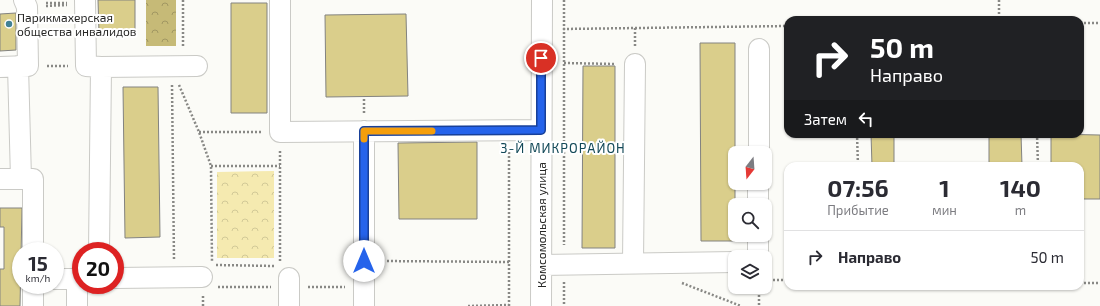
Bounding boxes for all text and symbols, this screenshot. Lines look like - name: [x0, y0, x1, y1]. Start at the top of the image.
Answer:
- place label: Парикмахерская общества инвалидов: [17, 10, 136, 38]
- marker: Парикмахерская общества инвалидов: [4, 19, 14, 29]
- text: 50 m: [870, 30, 934, 64]
- icon: right: [804, 32, 856, 84]
- pin: [524, 41, 558, 75]
- icon: arrive: [530, 47, 552, 69]
- text: Направо: [870, 64, 943, 86]
- icon: left: [855, 108, 877, 130]
- text: Затем: [804, 110, 847, 128]
- district label: 3-Й МИКРОРАЙОН: [500, 140, 626, 156]
- north arrow: [728, 146, 772, 190]
- map controls: [728, 146, 772, 294]
- street label: Комсомольская улица: [534, 162, 549, 288]
- text: 07:56: [827, 173, 889, 202]
- text: 1: [939, 173, 950, 202]
- text: 140: [1000, 173, 1041, 202]
- button: search: [728, 198, 772, 242]
- text: Прибытие: [827, 202, 889, 218]
- text: мин: [932, 202, 957, 218]
- text: m: [1015, 202, 1026, 218]
- position arrow: [343, 240, 385, 282]
- speed limit sign: 20: [72, 242, 124, 294]
- icon: right: [804, 246, 826, 268]
- text: Направо: [838, 248, 901, 266]
- text: 50 m: [1030, 248, 1064, 266]
- button: layers: [728, 250, 772, 294]
- text: 15: [28, 251, 48, 275]
- text: km/h: [26, 272, 50, 284]

